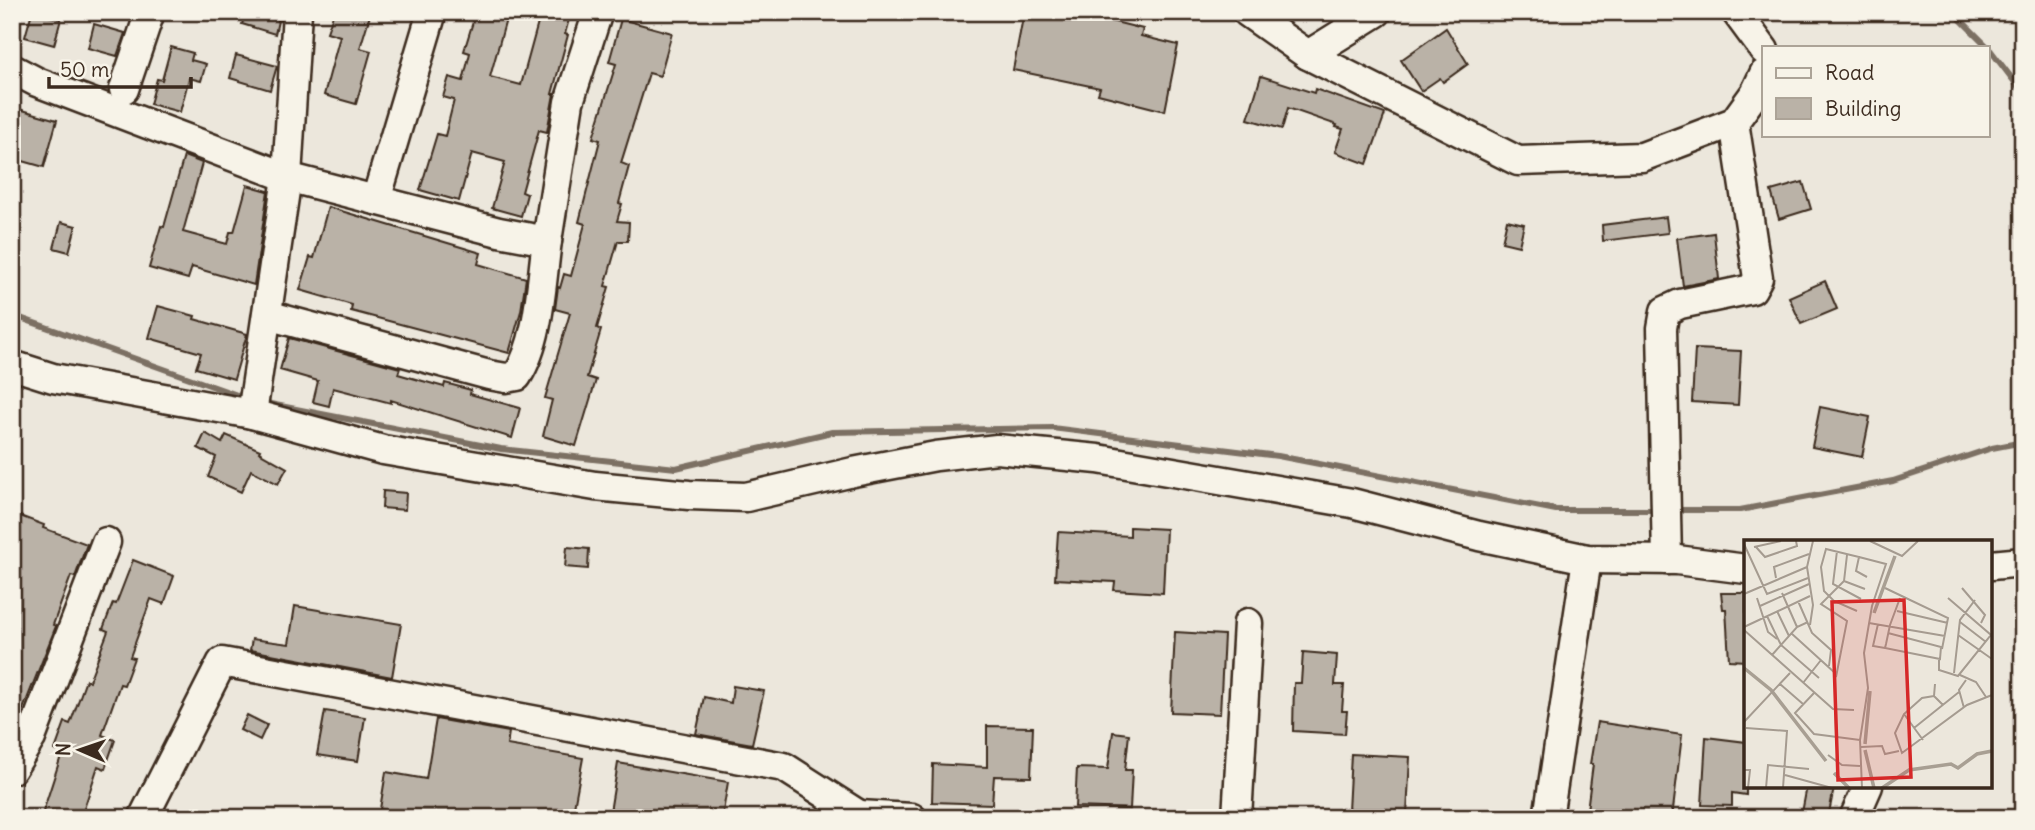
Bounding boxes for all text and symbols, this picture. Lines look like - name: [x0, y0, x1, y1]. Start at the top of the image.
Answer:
- scale bar: [49, 46, 191, 90]
- legend: [1762, 46, 1990, 136]
- text: 50 m: [60, 56, 109, 83]
- text: Road: [1825, 59, 1874, 86]
- text: Building: [1825, 95, 1901, 122]
- inset map: [1744, 540, 1993, 788]
- north arrow: [46, 714, 116, 784]
- text: N: [51, 742, 75, 756]

